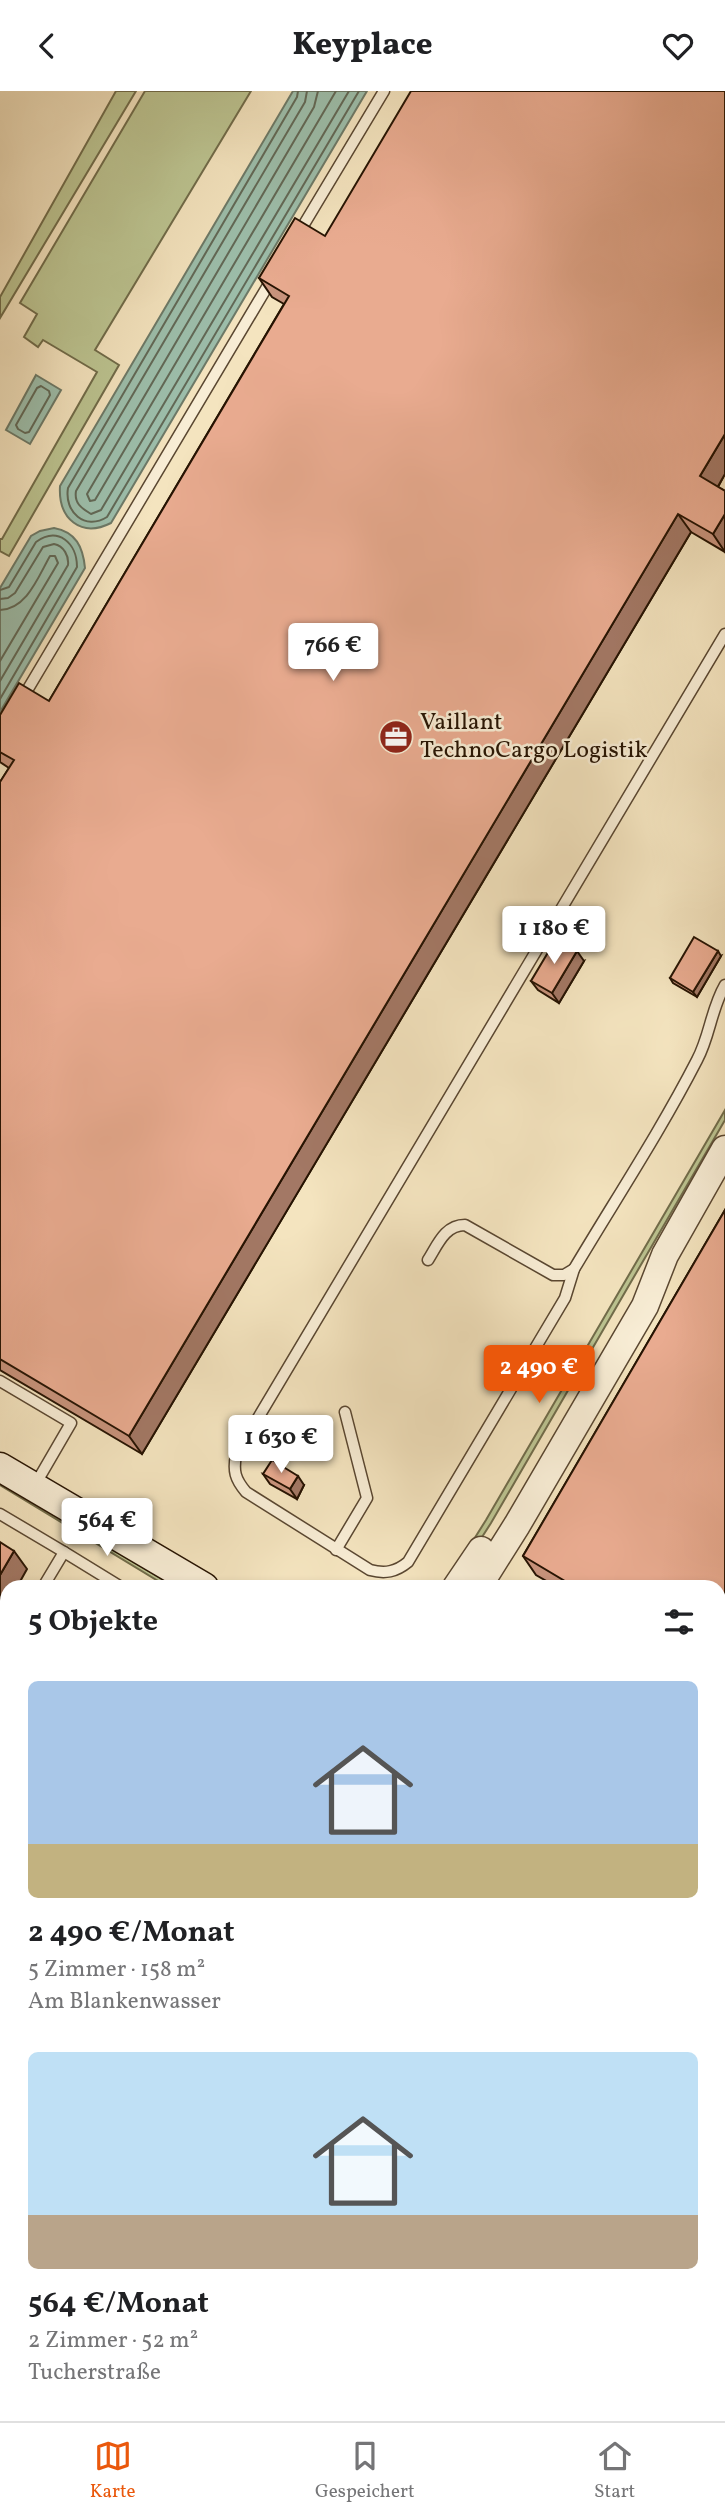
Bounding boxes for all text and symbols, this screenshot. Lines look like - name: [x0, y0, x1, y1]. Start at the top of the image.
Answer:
- text: Keyplace: [292, 24, 433, 68]
- icon: back: [28, 27, 66, 65]
- icon: heart: [659, 27, 697, 65]
- pin: 766 €: [284, 623, 382, 683]
- text: 766 €: [304, 630, 362, 662]
- place label: Vaillant TechnoCargo Logistik: [420, 706, 647, 768]
- office icon: Vaillant TechnoCargo Logistik: [377, 718, 415, 756]
- pin: 1 180 €: [489, 907, 619, 966]
- text: 1 180 €: [518, 913, 590, 945]
- pin: 2 490 €: [474, 1345, 604, 1405]
- text: 2 490 €: [500, 1352, 578, 1384]
- pin: 1 630 €: [216, 1415, 346, 1475]
- text: 1 630 €: [244, 1422, 318, 1454]
- pin: 564 €: [58, 1499, 156, 1558]
- text: 564 €: [78, 1505, 136, 1537]
- text: 5 Objekte: [28, 1601, 158, 1643]
- icon: filters: [660, 1603, 698, 1641]
- icon: home: [300, 1727, 426, 1853]
- text: 2 490 €/Monat: [28, 1912, 235, 1954]
- text: 5 Zimmer · 158 m²: [28, 1954, 205, 1986]
- text: Am Blankenwasser: [28, 1986, 221, 2018]
- icon: home: [300, 2098, 426, 2224]
- text: 564 €/Monat: [28, 2283, 209, 2325]
- text: 2 Zimmer · 52 m²: [28, 2325, 198, 2357]
- text: Tucherstraße: [28, 2357, 161, 2389]
- tab: Karte: [90, 2437, 136, 2505]
- tab: Gespeichert: [315, 2437, 415, 2505]
- tab: Start: [594, 2437, 635, 2505]

